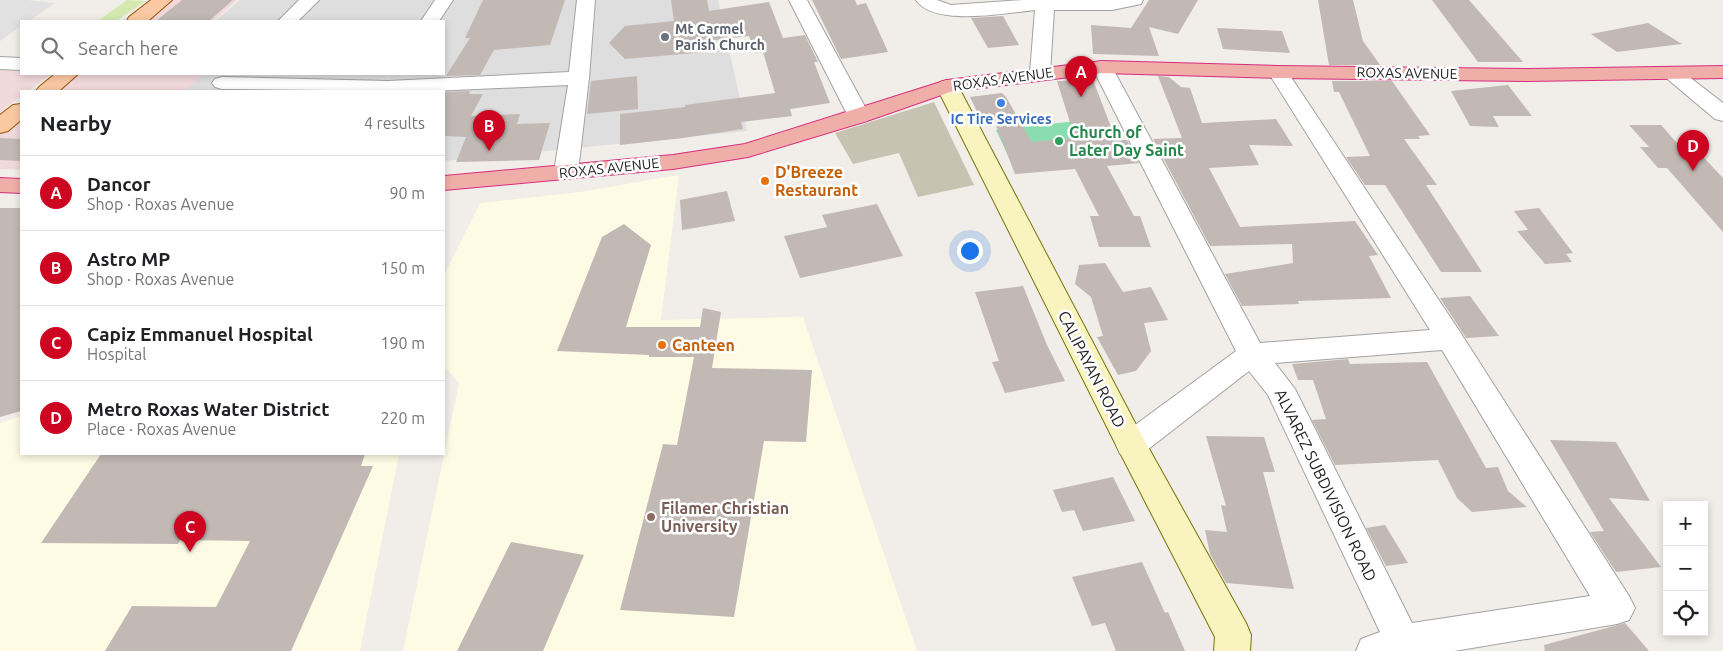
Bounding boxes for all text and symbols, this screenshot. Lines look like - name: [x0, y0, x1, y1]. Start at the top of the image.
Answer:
- search box: [20, 20, 445, 75]
- place label: Mt Carmel Parish Church: [675, 21, 765, 53]
- marker: Mt Carmel Parish Church: [659, 31, 671, 43]
- icon: search: [38, 34, 66, 62]
- text: Search here: [78, 37, 178, 59]
- pin: A: [1065, 56, 1097, 97]
- street label: ROXAS AVENUE: [952, 64, 1054, 94]
- street label: ROXAS AVENUE: [1356, 64, 1458, 82]
- marker: IC Tire Services: [995, 97, 1007, 109]
- pin: B: [473, 110, 505, 151]
- text: Nearby: [40, 111, 111, 135]
- place label: IC Tire Services: [950, 111, 1052, 127]
- text: 4 results: [364, 114, 425, 132]
- place label: Church of Later Day Saint: [1069, 123, 1184, 159]
- pin: D: [1677, 130, 1709, 171]
- marker: Church of Later Day Saint: [1053, 135, 1065, 147]
- street label: ROXAS AVENUE: [558, 155, 660, 181]
- place label: D'Breeze Restaurant: [775, 163, 858, 199]
- text: Dancor: [87, 173, 151, 195]
- marker: D'Breeze Restaurant: [759, 175, 771, 187]
- text: A: [50, 184, 62, 202]
- text: 90 m: [389, 184, 425, 202]
- text: Shop · Roxas Avenue: [87, 195, 234, 213]
- your location: [957, 238, 983, 264]
- text: Astro MP: [87, 248, 170, 270]
- text: B: [51, 259, 61, 277]
- text: 150 m: [380, 259, 425, 277]
- text: Shop · Roxas Avenue: [87, 270, 234, 288]
- street label: CALIPAYAN ROAD: [1055, 308, 1129, 430]
- text: Capiz Emmanuel Hospital: [87, 323, 313, 345]
- text: C: [51, 334, 61, 352]
- text: 190 m: [380, 334, 425, 352]
- place label: Canteen: [672, 336, 735, 354]
- marker: Canteen: [656, 339, 668, 351]
- text: Hospital: [87, 345, 146, 363]
- street label: ALVAREZ SUBDIVISION ROAD: [1272, 386, 1380, 584]
- text: Metro Roxas Water District: [87, 398, 329, 420]
- text: D: [50, 409, 62, 427]
- text: 220 m: [380, 409, 425, 427]
- text: Place · Roxas Avenue: [87, 420, 236, 438]
- place label: Filamer Christian University: [661, 499, 789, 535]
- map controls: [1663, 501, 1708, 636]
- button: +: [1663, 501, 1708, 546]
- pin: C: [174, 511, 206, 552]
- marker: Filamer Christian University: [645, 511, 657, 523]
- button: −: [1663, 546, 1708, 591]
- button: locate: [1663, 591, 1708, 636]

